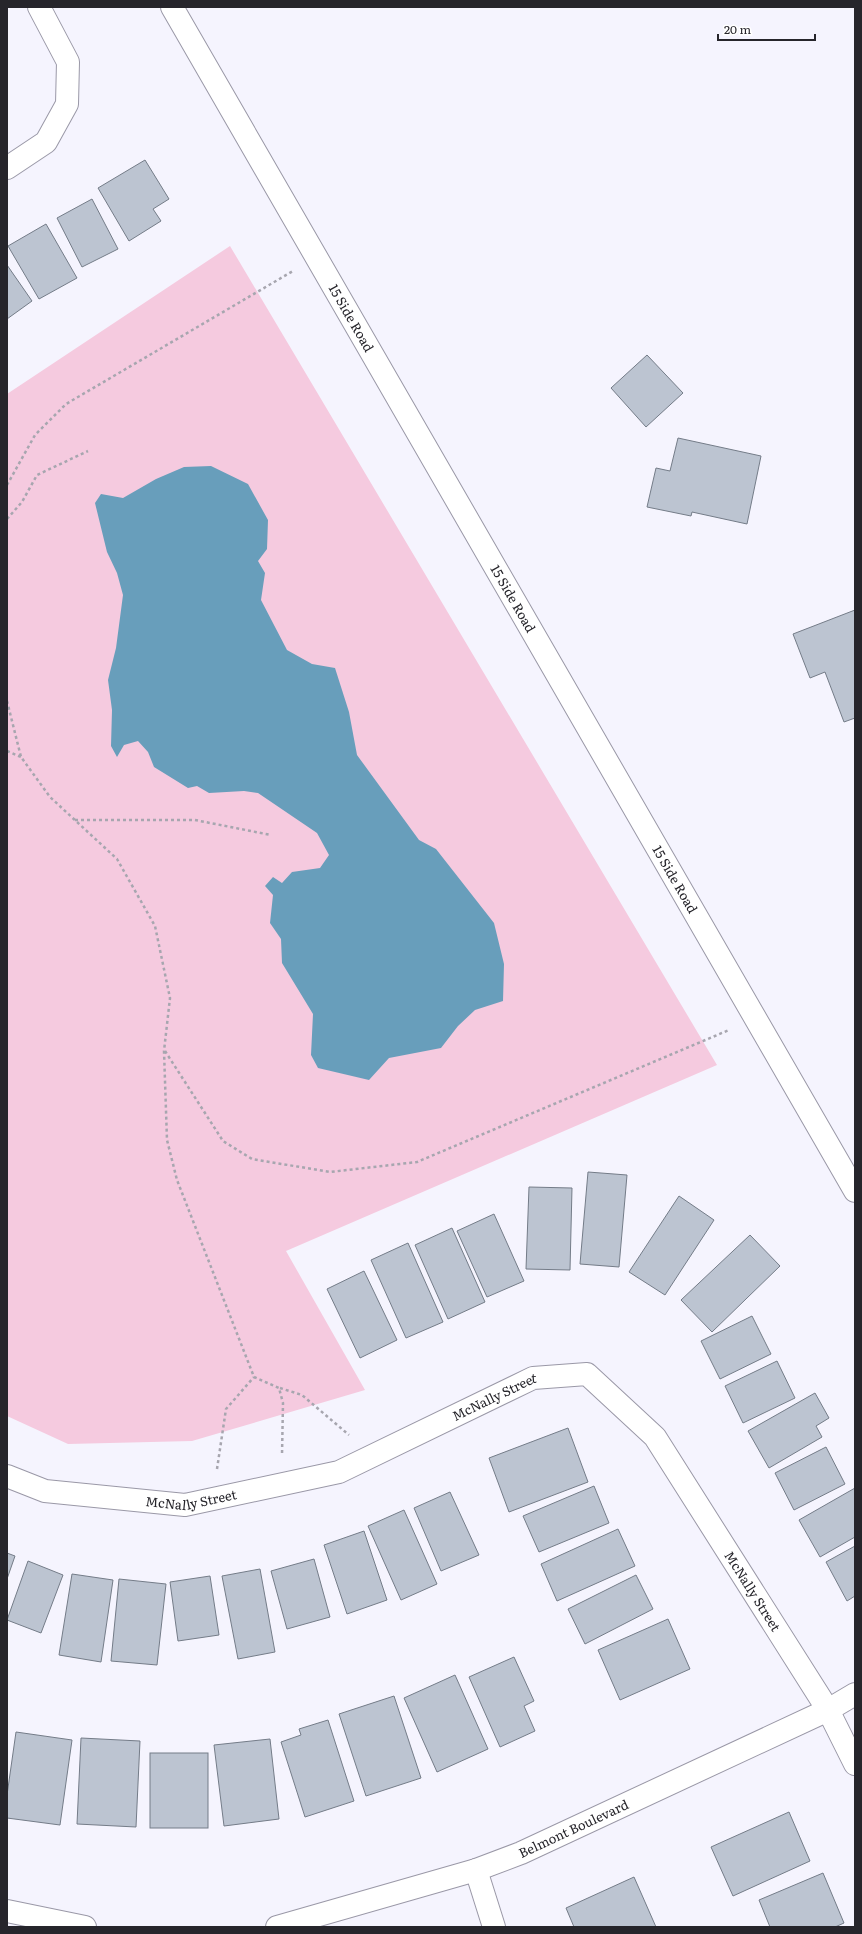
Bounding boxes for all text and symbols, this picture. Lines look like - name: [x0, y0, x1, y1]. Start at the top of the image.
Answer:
- scale bar: [718, 16, 815, 42]
- text: 20 m: [724, 20, 751, 38]
- street label: 15 Side Road: [325, 280, 379, 355]
- street label: 15 Side Road: [487, 561, 541, 636]
- street label: 15 Side Road: [649, 842, 703, 916]
- street label: McNally Street: [449, 1368, 538, 1425]
- street label: McNally Street: [145, 1484, 239, 1514]
- street label: McNally Street: [720, 1547, 786, 1636]
- street label: Belmont Boulevard: [515, 1794, 631, 1862]

